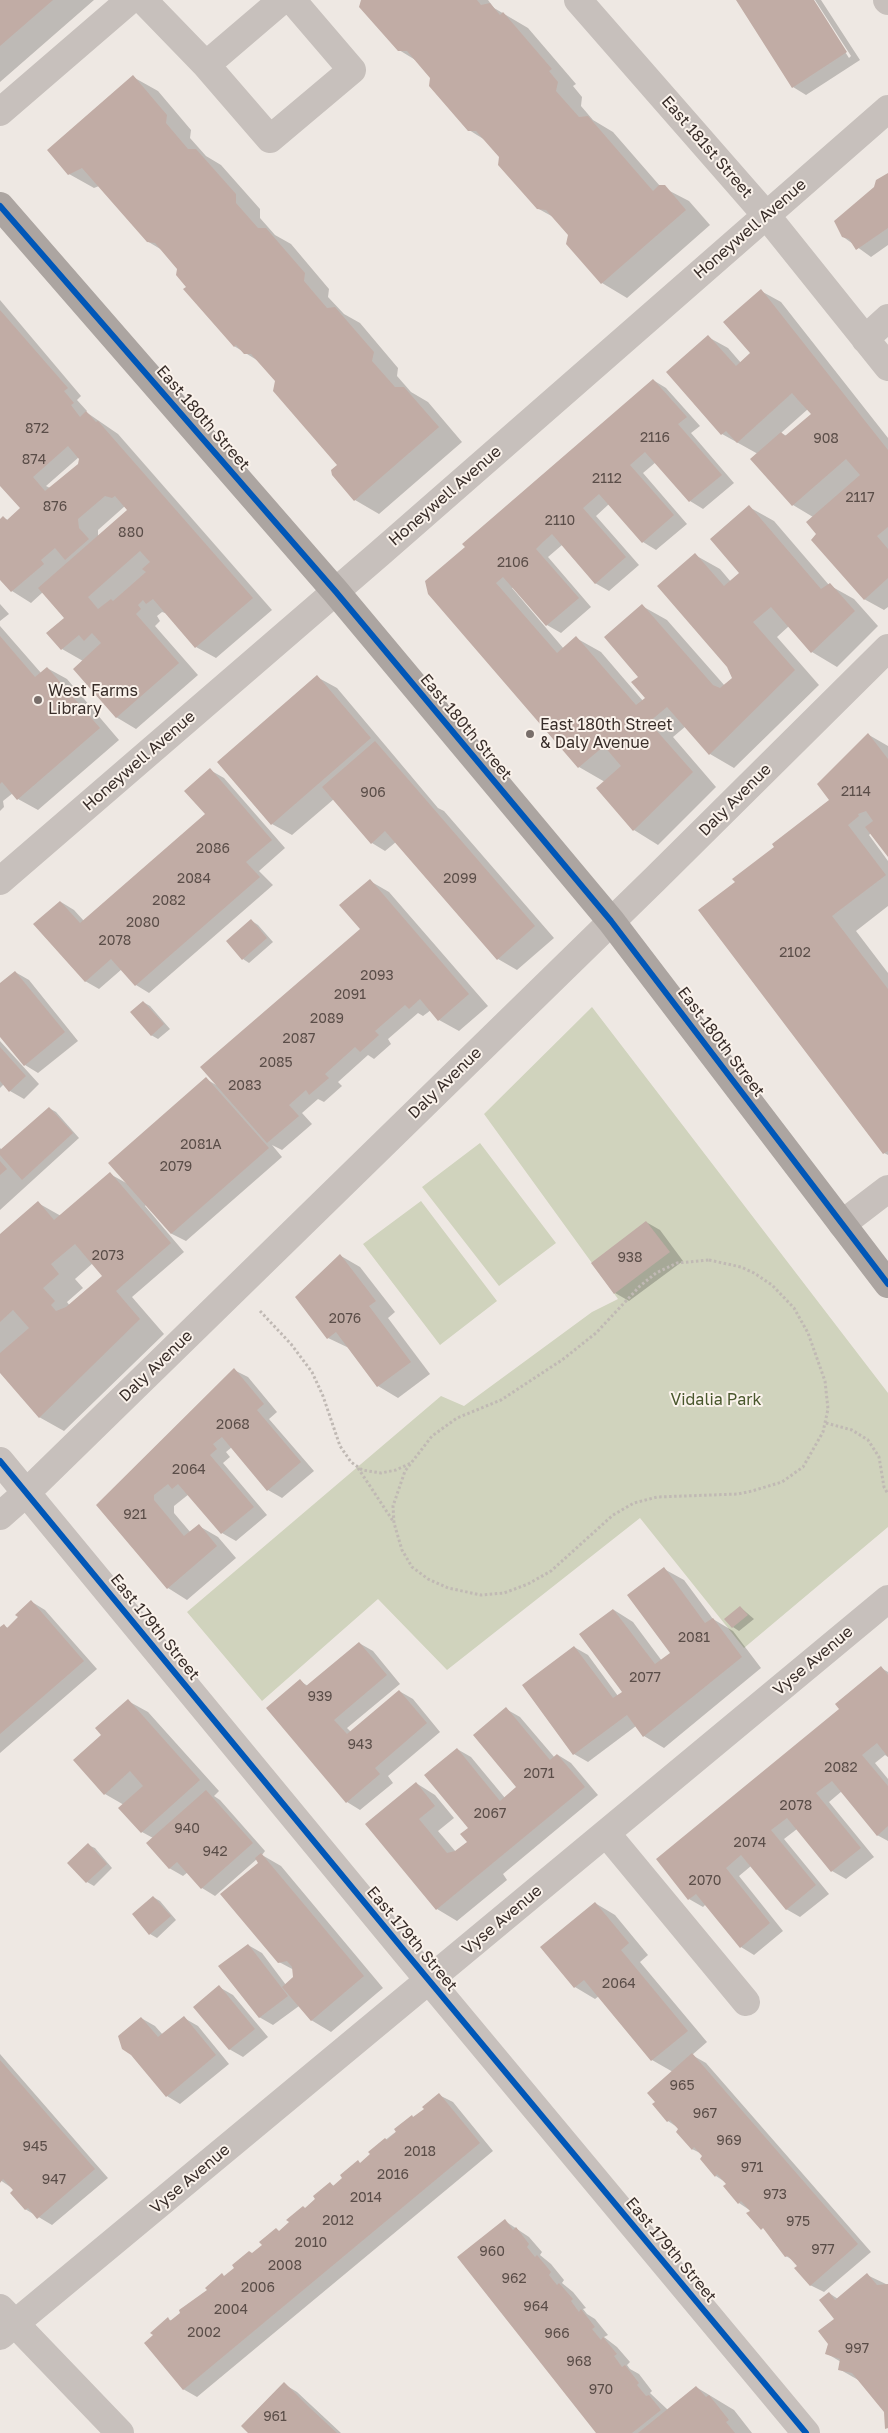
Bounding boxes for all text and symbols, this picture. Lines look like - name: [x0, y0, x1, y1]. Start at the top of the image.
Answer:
- street label: East 181st Street: [657, 92, 757, 202]
- street label: Honeywell Avenue: [690, 175, 810, 283]
- street label: East 180th Street: [152, 362, 254, 474]
- house number: 872: [25, 421, 49, 437]
- house number: 2116: [640, 430, 670, 446]
- house number: 908: [813, 431, 839, 447]
- street label: Honeywell Avenue: [385, 442, 505, 550]
- house number: 874: [22, 452, 46, 468]
- house number: 2112: [592, 471, 622, 487]
- house number: 2117: [845, 490, 875, 506]
- house number: 876: [43, 499, 67, 515]
- house number: 2110: [545, 513, 575, 529]
- house number: 880: [118, 525, 144, 541]
- house number: 2106: [497, 555, 529, 571]
- street label: East 180th Street: [416, 670, 516, 784]
- place label: West Farms Library: [48, 681, 138, 719]
- marker: West Farms Library: [32, 694, 44, 706]
- street label: Honeywell Avenue: [79, 707, 199, 815]
- place label: East 180th Street & Daly Avenue: [540, 715, 673, 753]
- marker: East 180th Street & Daly Avenue: [524, 728, 536, 740]
- street label: Daly Avenue: [695, 760, 775, 840]
- house number: 2114: [841, 784, 871, 800]
- house number: 906: [360, 785, 386, 801]
- house number: 2086: [196, 841, 230, 857]
- house number: 2084: [177, 871, 211, 887]
- house number: 2099: [443, 871, 477, 887]
- house number: 2082: [152, 893, 186, 909]
- house number: 2080: [126, 915, 160, 931]
- house number: 2078: [99, 933, 131, 949]
- house number: 2102: [779, 945, 811, 961]
- house number: 2093: [360, 968, 394, 984]
- street label: East 180th Street: [673, 983, 769, 1101]
- house number: 2091: [334, 987, 366, 1003]
- house number: 2089: [310, 1011, 344, 1027]
- house number: 2087: [283, 1031, 315, 1047]
- street label: Daly Avenue: [404, 1043, 486, 1123]
- house number: 2085: [259, 1055, 293, 1071]
- house number: 2083: [228, 1078, 262, 1094]
- house number: 2081A: [180, 1137, 222, 1153]
- house number: 2079: [160, 1159, 192, 1175]
- house number: 2073: [92, 1248, 124, 1264]
- house number: 938: [617, 1250, 643, 1266]
- house number: 2076: [329, 1311, 361, 1327]
- street label: Daly Avenue: [115, 1326, 197, 1406]
- park label: Vidalia Park: [671, 1390, 761, 1410]
- house number: 2068: [216, 1417, 250, 1433]
- house number: 2064: [172, 1462, 206, 1478]
- house number: 921: [123, 1507, 147, 1523]
- street label: East 179th Street: [106, 1570, 204, 1684]
- street label: Vyse Avenue: [769, 1622, 857, 1700]
- house number: 2081: [678, 1630, 710, 1646]
- house number: 2077: [629, 1670, 661, 1686]
- house number: 939: [307, 1689, 333, 1705]
- house number: 943: [347, 1737, 373, 1753]
- house number: 2082: [824, 1760, 858, 1776]
- house number: 2071: [523, 1766, 555, 1782]
- house number: 2078: [780, 1798, 812, 1814]
- house number: 2067: [474, 1806, 506, 1822]
- house number: 940: [174, 1821, 200, 1837]
- house number: 2074: [734, 1835, 766, 1851]
- house number: 942: [202, 1844, 228, 1860]
- house number: 2070: [689, 1873, 721, 1889]
- street label: Vyse Avenue: [458, 1881, 546, 1959]
- street label: East 179th Street: [363, 1883, 461, 1995]
- house number: 2064: [602, 1976, 636, 1992]
- house number: 965: [669, 2078, 695, 2094]
- house number: 967: [693, 2106, 717, 2122]
- house number: 969: [716, 2133, 742, 2149]
- house number: 945: [22, 2139, 48, 2155]
- street label: Vyse Avenue: [146, 2140, 234, 2218]
- house number: 2018: [404, 2144, 436, 2160]
- house number: 971: [741, 2160, 763, 2176]
- house number: 2016: [377, 2167, 409, 2183]
- house number: 947: [42, 2172, 66, 2188]
- house number: 973: [763, 2187, 787, 2203]
- house number: 2014: [350, 2190, 382, 2206]
- street label: East 179th Street: [622, 2194, 720, 2306]
- house number: 2012: [322, 2213, 354, 2229]
- house number: 975: [786, 2214, 810, 2230]
- house number: 2010: [295, 2235, 327, 2251]
- house number: 977: [811, 2242, 835, 2258]
- house number: 960: [479, 2244, 505, 2260]
- house number: 2008: [268, 2258, 302, 2274]
- house number: 962: [501, 2271, 527, 2287]
- house number: 2006: [241, 2280, 275, 2296]
- house number: 964: [523, 2299, 549, 2315]
- house number: 2004: [214, 2302, 248, 2318]
- house number: 2002: [187, 2325, 221, 2341]
- house number: 966: [544, 2326, 570, 2342]
- house number: 997: [845, 2341, 869, 2357]
- house number: 968: [566, 2354, 592, 2370]
- house number: 970: [589, 2382, 613, 2398]
- house number: 961: [263, 2409, 287, 2425]

